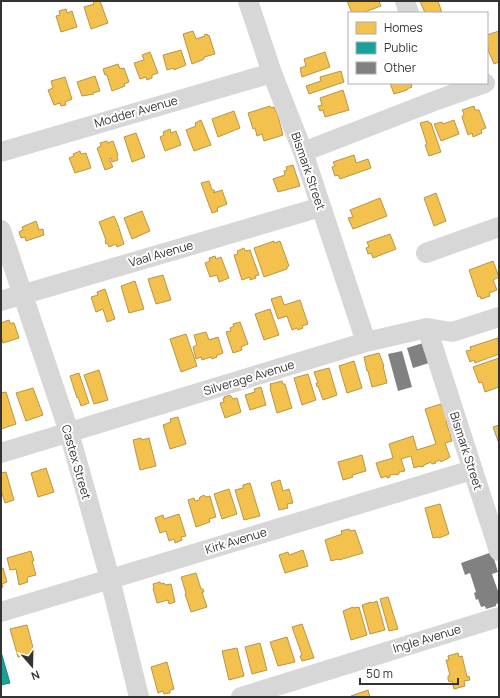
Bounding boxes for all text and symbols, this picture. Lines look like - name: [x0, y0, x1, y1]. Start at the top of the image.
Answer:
- legend: [348, 12, 488, 84]
- text: Homes: [384, 19, 423, 36]
- text: Public: [384, 39, 418, 56]
- text: Other: [384, 59, 417, 76]
- street label: Modder Avenue: [92, 91, 180, 132]
- street label: Bismark Street: [287, 130, 330, 212]
- street label: Vaal Avenue: [127, 236, 195, 271]
- street label: Silverage Avenue: [201, 356, 296, 399]
- street label: Bismark Street: [446, 410, 487, 492]
- street label: Castex Street: [58, 423, 95, 501]
- street label: Kirk Avenue: [203, 523, 269, 558]
- street label: Ingle Avenue: [391, 620, 463, 657]
- north arrow: [12, 646, 52, 686]
- scale bar: [360, 660, 458, 686]
- text: 50 m: [366, 665, 393, 682]
- text: N: [29, 667, 42, 684]

